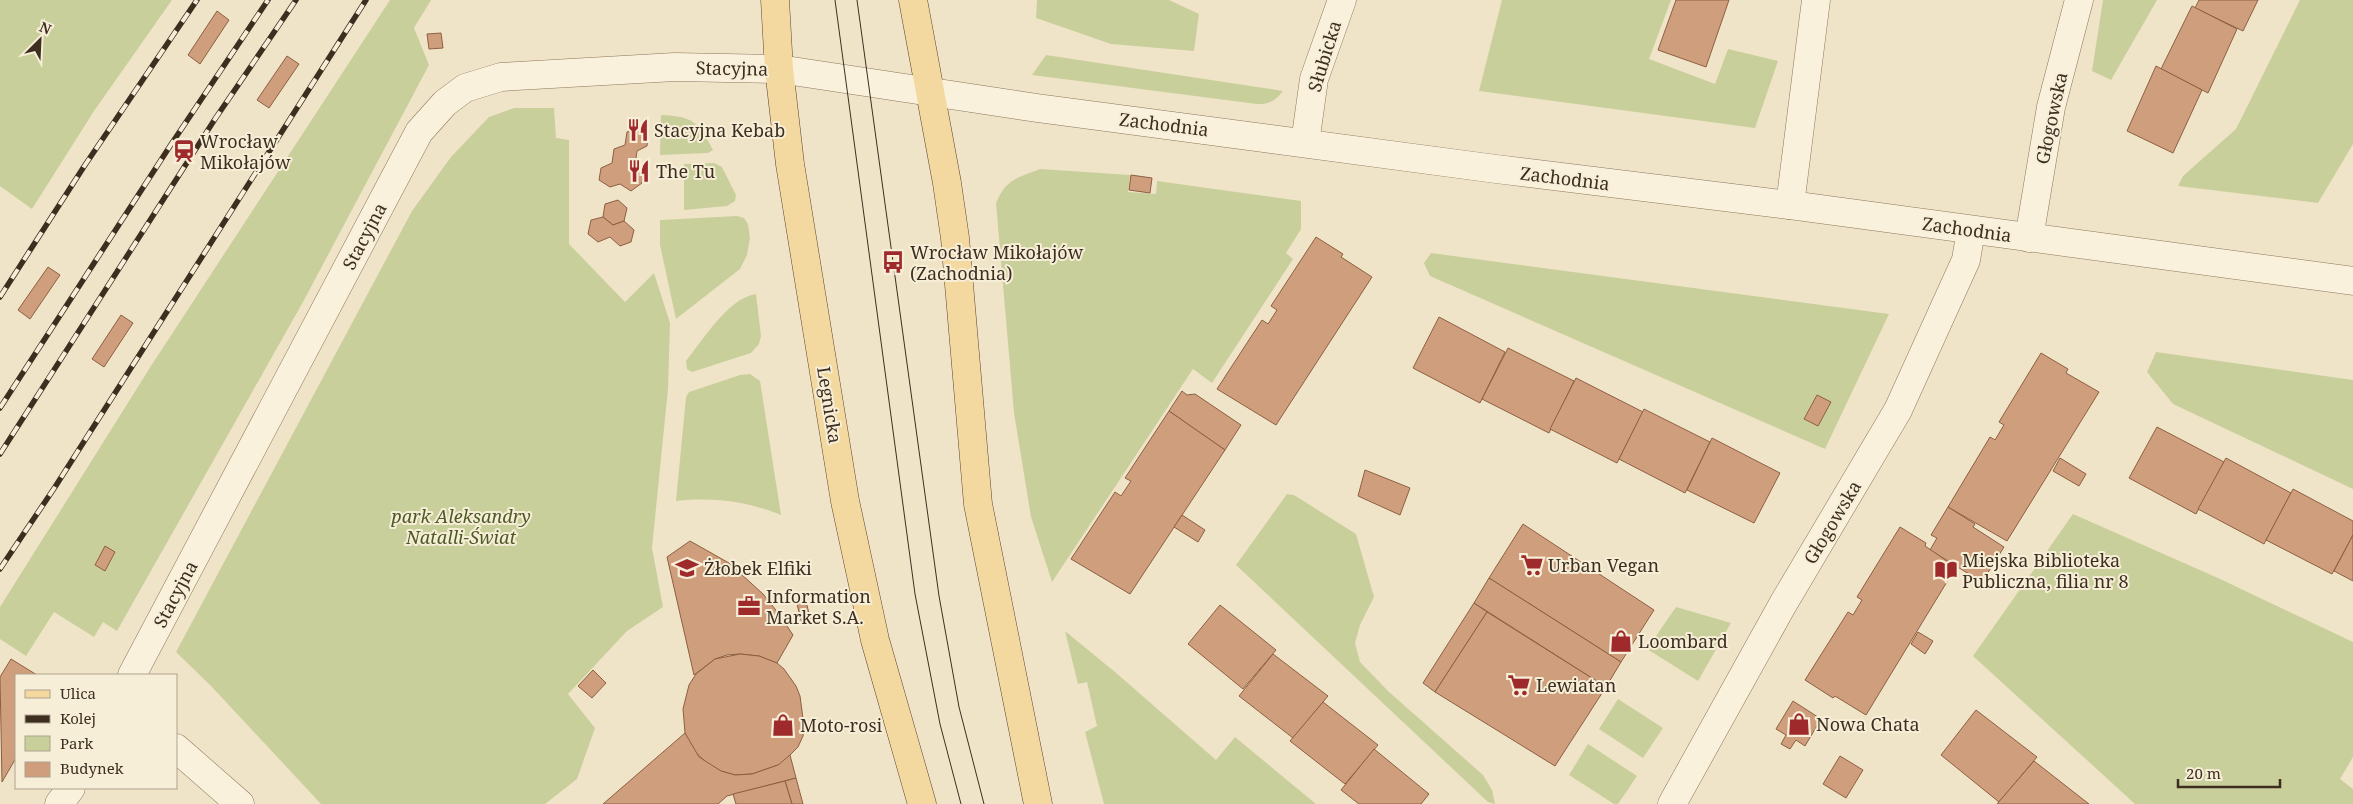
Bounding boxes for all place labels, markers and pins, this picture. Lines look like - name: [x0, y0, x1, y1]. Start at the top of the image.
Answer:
- restaurant icon: Stacyjna Kebab: [625, 117, 651, 143]
- place label: Stacyjna Kebab: [654, 118, 785, 142]
- place label: Wrocław Mikołajów: [200, 129, 291, 174]
- station icon: Wrocław Mikołajów: [171, 138, 197, 164]
- restaurant icon: The Tu: [626, 158, 652, 184]
- place label: The Tu: [656, 159, 716, 183]
- place label: Wrocław Mikołajów (Zachodnia): [910, 240, 1084, 285]
- bus stop icon: Wrocław Mikołajów (Zachodnia): [880, 249, 906, 275]
- place label: Miejska Biblioteka Publiczna, filia nr 8: [1962, 548, 2129, 593]
- supermarket icon: Urban Vegan: [1519, 552, 1545, 578]
- place label: Urban Vegan: [1548, 553, 1659, 577]
- school or university icon: Żłobek Elfiki: [674, 555, 700, 581]
- place label: Żłobek Elfiki: [704, 556, 812, 580]
- library icon: Miejska Biblioteka Publiczna, filia nr 8: [1933, 557, 1959, 583]
- place label: Information Market S.A.: [766, 584, 871, 629]
- office icon: Information Market S.A.: [736, 593, 762, 619]
- shop icon: Loombard: [1608, 628, 1634, 654]
- place label: Loombard: [1638, 629, 1728, 653]
- supermarket icon: Lewiatan: [1506, 672, 1532, 698]
- place label: Lewiatan: [1536, 673, 1617, 697]
- shop icon: Nowa Chata: [1786, 711, 1812, 737]
- shop icon: Moto-rosi: [770, 712, 796, 738]
- place label: Nowa Chata: [1816, 712, 1920, 736]
- place label: Moto-rosi: [800, 713, 883, 737]

